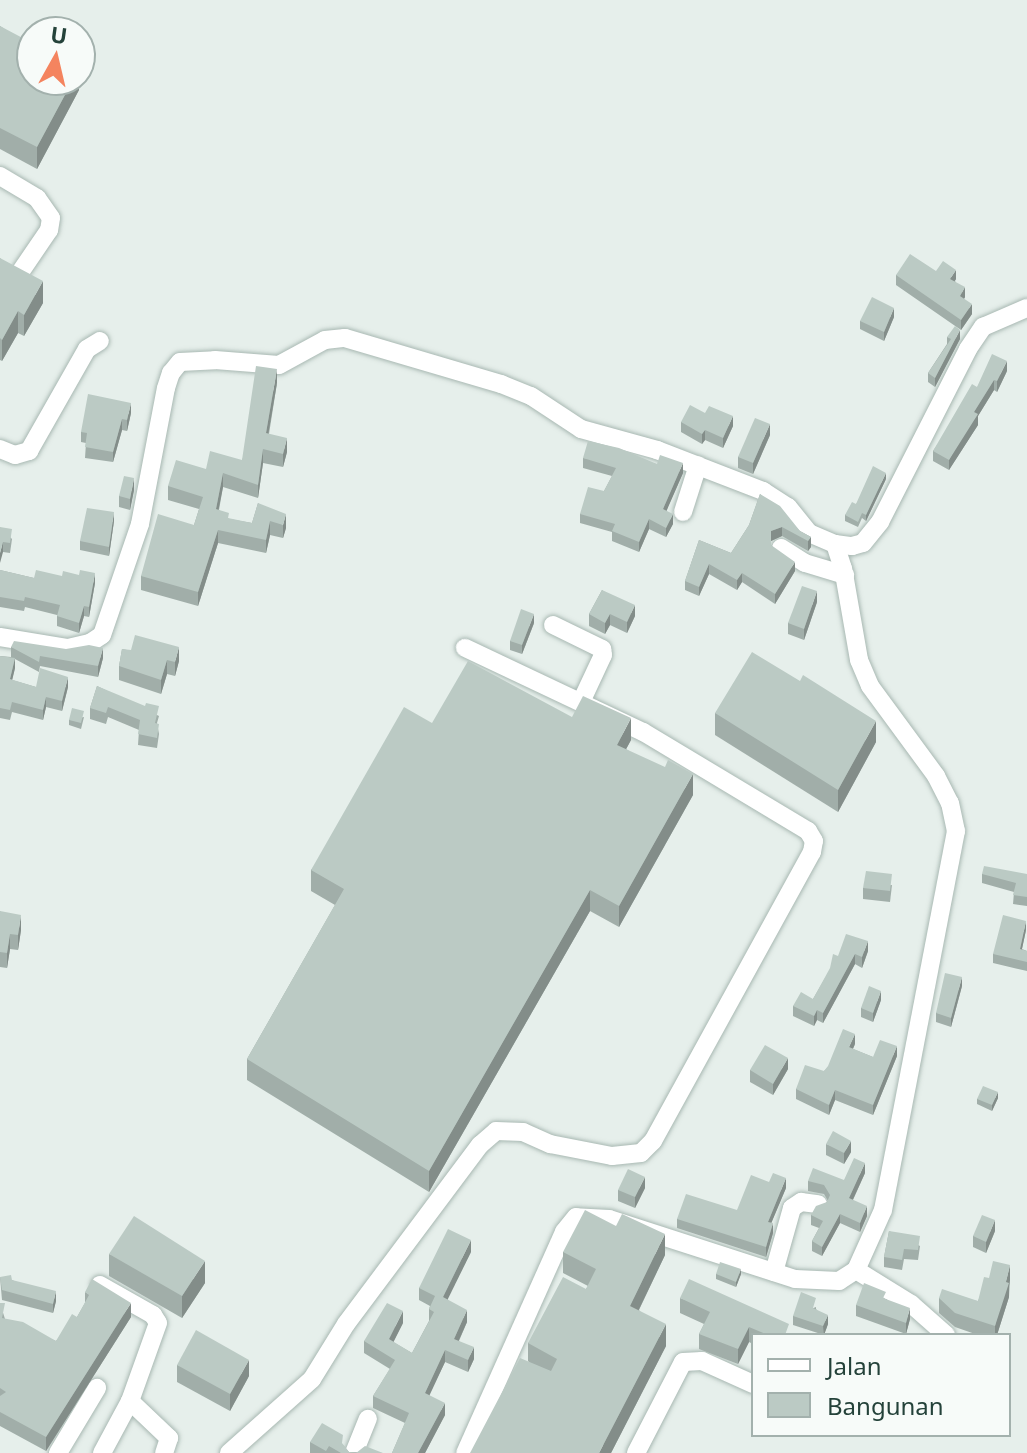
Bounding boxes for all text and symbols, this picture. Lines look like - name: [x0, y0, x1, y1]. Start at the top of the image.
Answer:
- north arrow: [16, 16, 96, 96]
- text: U: [49, 18, 69, 50]
- legend: [751, 1333, 1011, 1437]
- text: Jalan: [827, 1349, 882, 1382]
- text: Bangunan: [827, 1389, 944, 1422]

